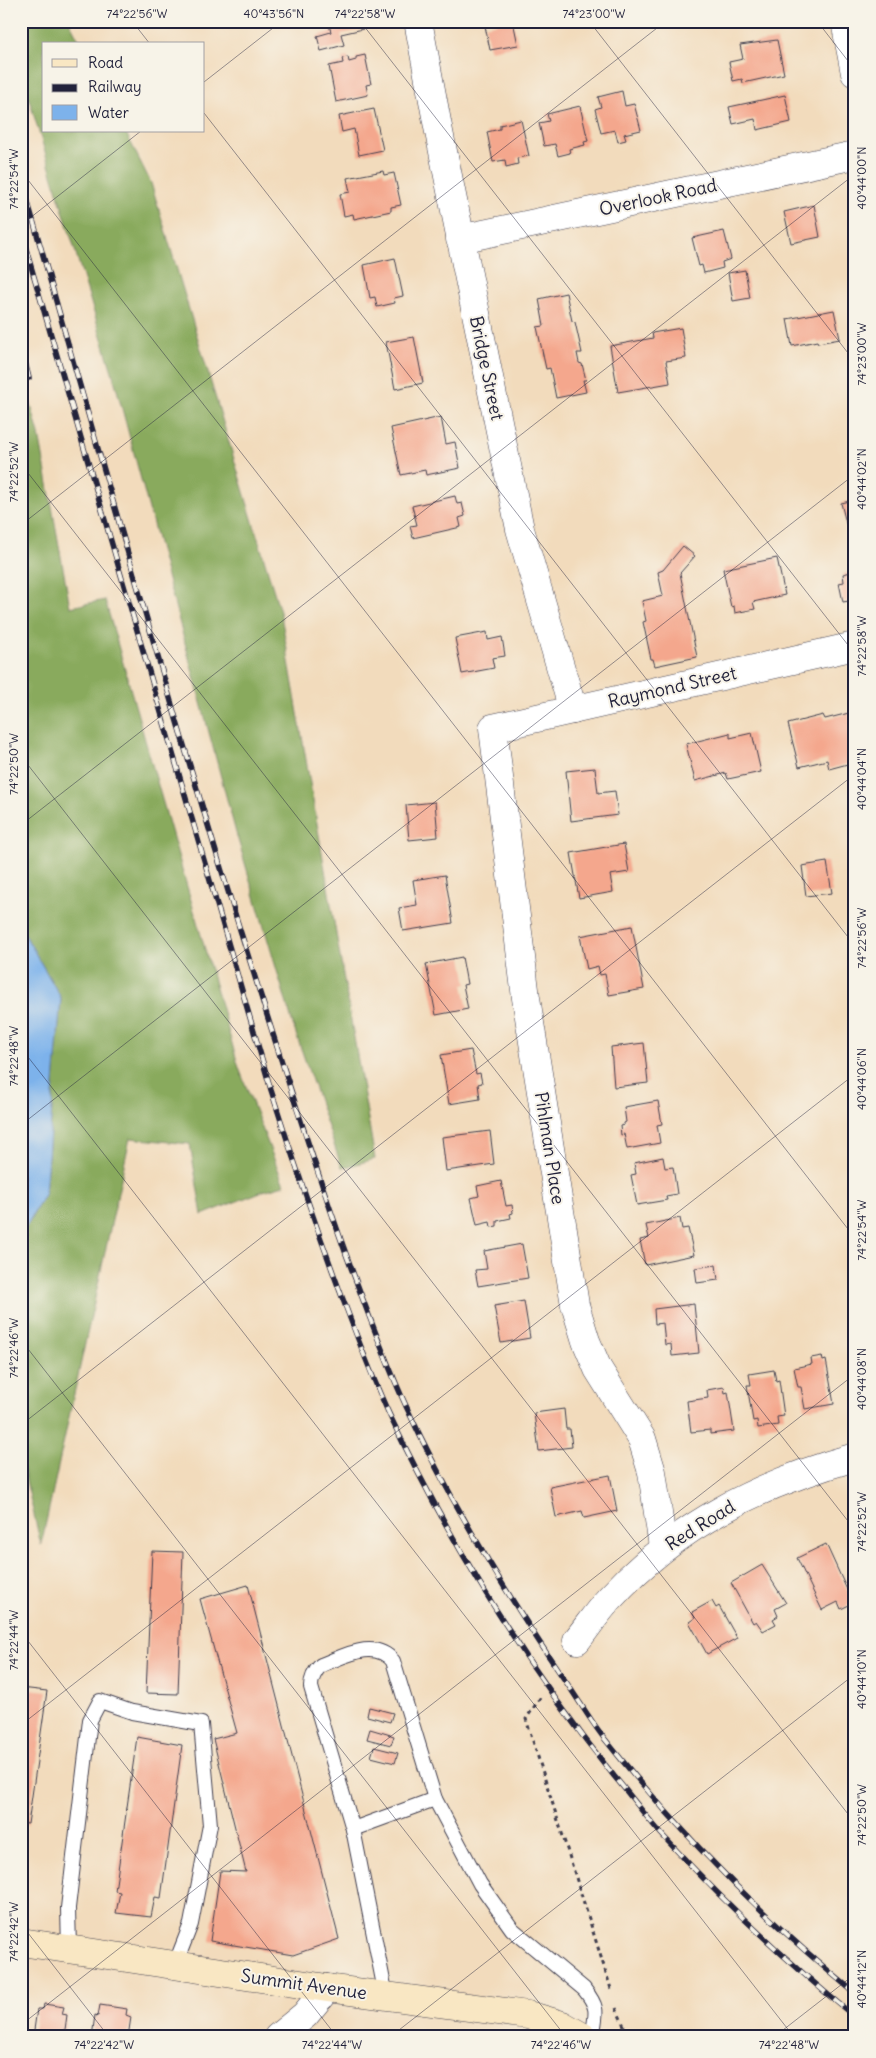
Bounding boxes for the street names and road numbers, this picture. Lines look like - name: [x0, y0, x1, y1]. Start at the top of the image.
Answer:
- street label: Overlook Road: [597, 173, 719, 221]
- street label: Bridge Street: [465, 314, 509, 422]
- street label: Raymond Street: [606, 661, 738, 713]
- street label: Pihlman Place: [530, 1090, 570, 1206]
- street label: Red Road: [661, 1494, 739, 1555]
- street label: Summit Avenue: [240, 1964, 368, 2004]

